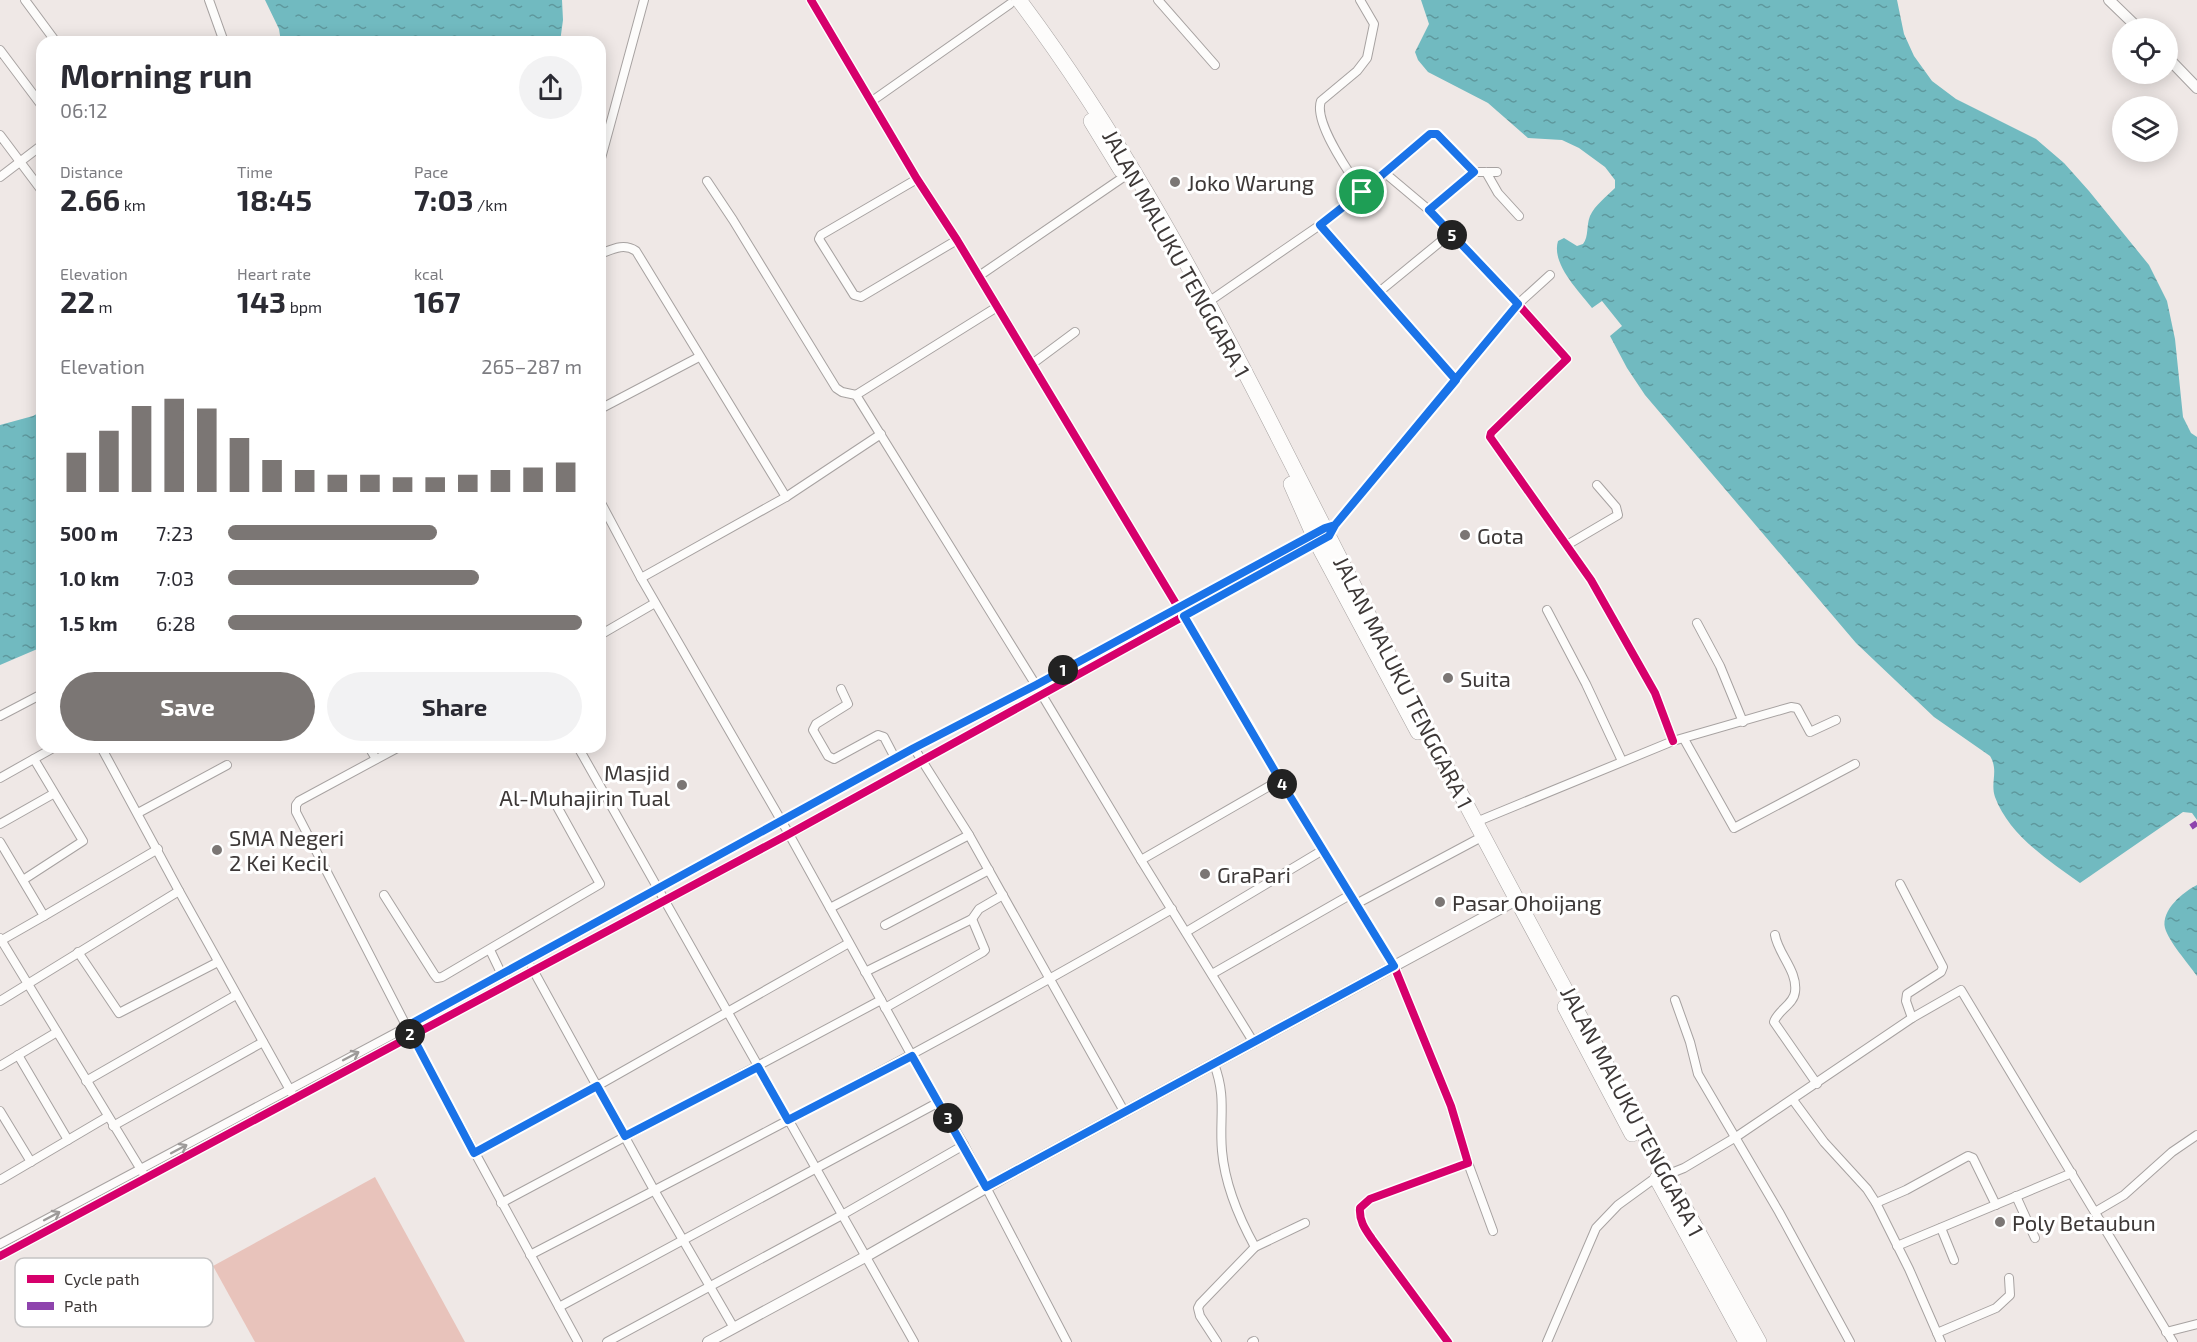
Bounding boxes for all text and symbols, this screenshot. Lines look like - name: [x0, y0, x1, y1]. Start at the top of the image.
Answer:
- map controls: [2112, 18, 2178, 162]
- button: locate: [2112, 18, 2178, 84]
- text: Morning run: [60, 55, 252, 95]
- button: share: [519, 56, 582, 119]
- button: layers: [2112, 96, 2178, 162]
- text: 06:12: [60, 98, 107, 122]
- street label: JALAN MALUKU TENGGARA 1: [1098, 124, 1256, 382]
- text: Distance: [60, 162, 123, 181]
- text: Time: [237, 162, 273, 181]
- text: Pace: [414, 162, 448, 181]
- pin: [1336, 166, 1387, 217]
- place label: Joko Warung: [1187, 169, 1314, 195]
- marker: Joko Warung: [1168, 175, 1182, 189]
- icon: arrive: [1345, 175, 1378, 208]
- text: 2.66: [60, 181, 120, 217]
- text: 18:45: [237, 181, 312, 217]
- text: 7:03: [414, 181, 474, 217]
- text: km: [120, 195, 146, 214]
- text: /km: [474, 195, 508, 214]
- pin: 5: [1437, 220, 1467, 250]
- text: 5: [1448, 225, 1456, 244]
- text: Elevation: [60, 264, 128, 283]
- text: Heart rate: [237, 264, 311, 283]
- text: kcal: [414, 264, 443, 283]
- text: 22: [60, 283, 95, 319]
- text: 143: [237, 283, 286, 319]
- text: 167: [414, 283, 461, 319]
- text: m: [95, 297, 112, 316]
- text: bpm: [286, 297, 322, 316]
- text: Elevation: [60, 354, 145, 378]
- text: 265–287 m: [481, 354, 582, 378]
- text: 500 m: [60, 521, 118, 545]
- text: 7:23: [156, 521, 193, 545]
- place label: Gota: [1477, 522, 1524, 548]
- marker: Gota: [1458, 528, 1472, 542]
- street label: JALAN MALUKU TENGGARA 1: [1329, 552, 1479, 812]
- text: 1.0 km: [60, 566, 119, 590]
- text: 7:03: [156, 566, 194, 590]
- text: 1.5 km: [60, 611, 118, 635]
- text: 6:28: [156, 611, 196, 635]
- pin: 1: [1048, 655, 1078, 685]
- text: 1: [1060, 660, 1066, 679]
- place label: Suita: [1460, 665, 1511, 691]
- marker: Suita: [1441, 671, 1455, 685]
- button: Save: [60, 672, 315, 741]
- button: Share: [327, 672, 582, 741]
- place label: Masjid Al-Muhajirin Tual: [499, 759, 670, 811]
- pin: 4: [1267, 769, 1297, 799]
- text: 4: [1277, 774, 1287, 793]
- marker: Masjid Al-Muhajirin Tual: [675, 778, 689, 792]
- place label: SMA Negeri 2 Kei Kecil: [229, 824, 344, 875]
- marker: SMA Negeri 2 Kei Kecil: [210, 843, 224, 857]
- place label: GraPari: [1217, 861, 1291, 887]
- marker: GraPari: [1198, 867, 1212, 881]
- place label: Pasar Ohoijang: [1452, 889, 1602, 916]
- marker: Pasar Ohoijang: [1433, 895, 1447, 909]
- street label: JALAN MALUKU TENGGARA 1: [1556, 981, 1710, 1241]
- pin: 2: [395, 1019, 425, 1049]
- text: 2: [405, 1024, 415, 1043]
- one-way arrow: [342, 1050, 359, 1062]
- pin: 3: [933, 1103, 963, 1133]
- text: 3: [943, 1108, 953, 1127]
- one-way arrow: [170, 1143, 187, 1155]
- place label: Poly Betaubun: [2012, 1209, 2156, 1235]
- one-way arrow: [43, 1210, 60, 1222]
- marker: Poly Betaubun: [1993, 1215, 2007, 1229]
- legend: [15, 1258, 213, 1327]
- text: Cycle path: [64, 1269, 140, 1288]
- text: Path: [64, 1296, 98, 1315]

